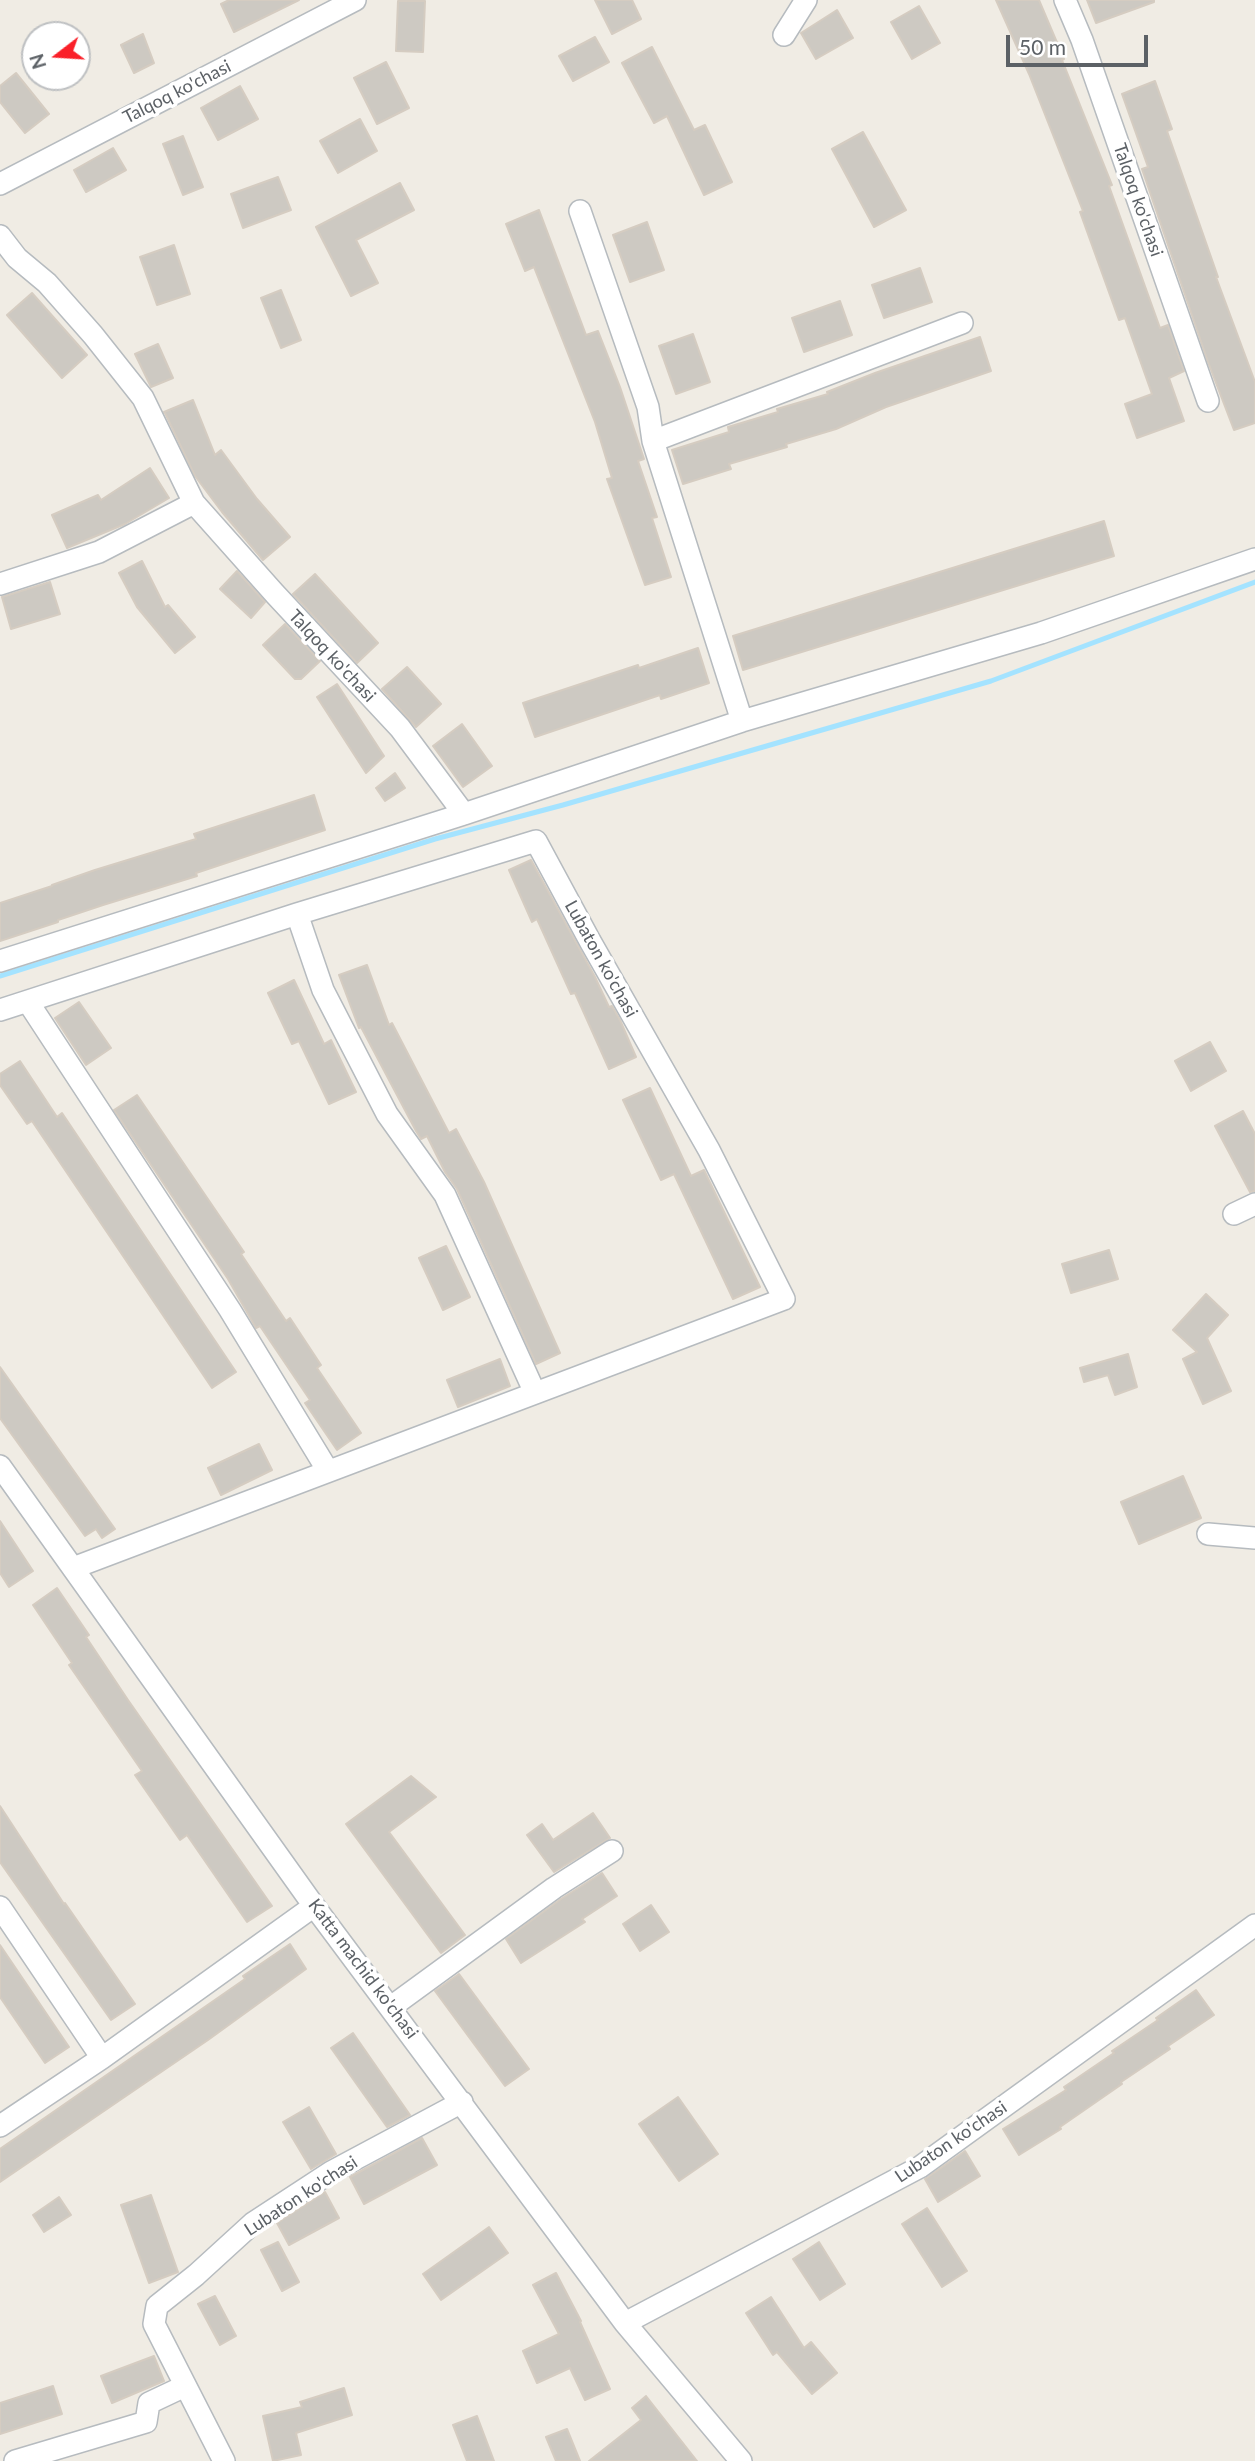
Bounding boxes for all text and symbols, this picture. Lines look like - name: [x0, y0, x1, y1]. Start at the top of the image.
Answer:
- north arrow: [21, 21, 91, 91]
- scale bar: [1010, 21, 1152, 65]
- text: 50 m: [1019, 34, 1066, 59]
- text: N: [24, 51, 50, 72]
- street label: Talqoq ko'chasi: [119, 56, 235, 128]
- street label: Talqoq ko'chasi: [1109, 141, 1167, 259]
- street label: Talqoq ko'chasi: [284, 605, 380, 707]
- street label: Lubaton ko'chasi: [560, 897, 642, 1021]
- street label: Katta machid ko'chasi: [303, 1895, 423, 2043]
- street label: Lubaton ko'chasi: [891, 2097, 1011, 2187]
- street label: Lubaton ko'chasi: [240, 2151, 362, 2241]

